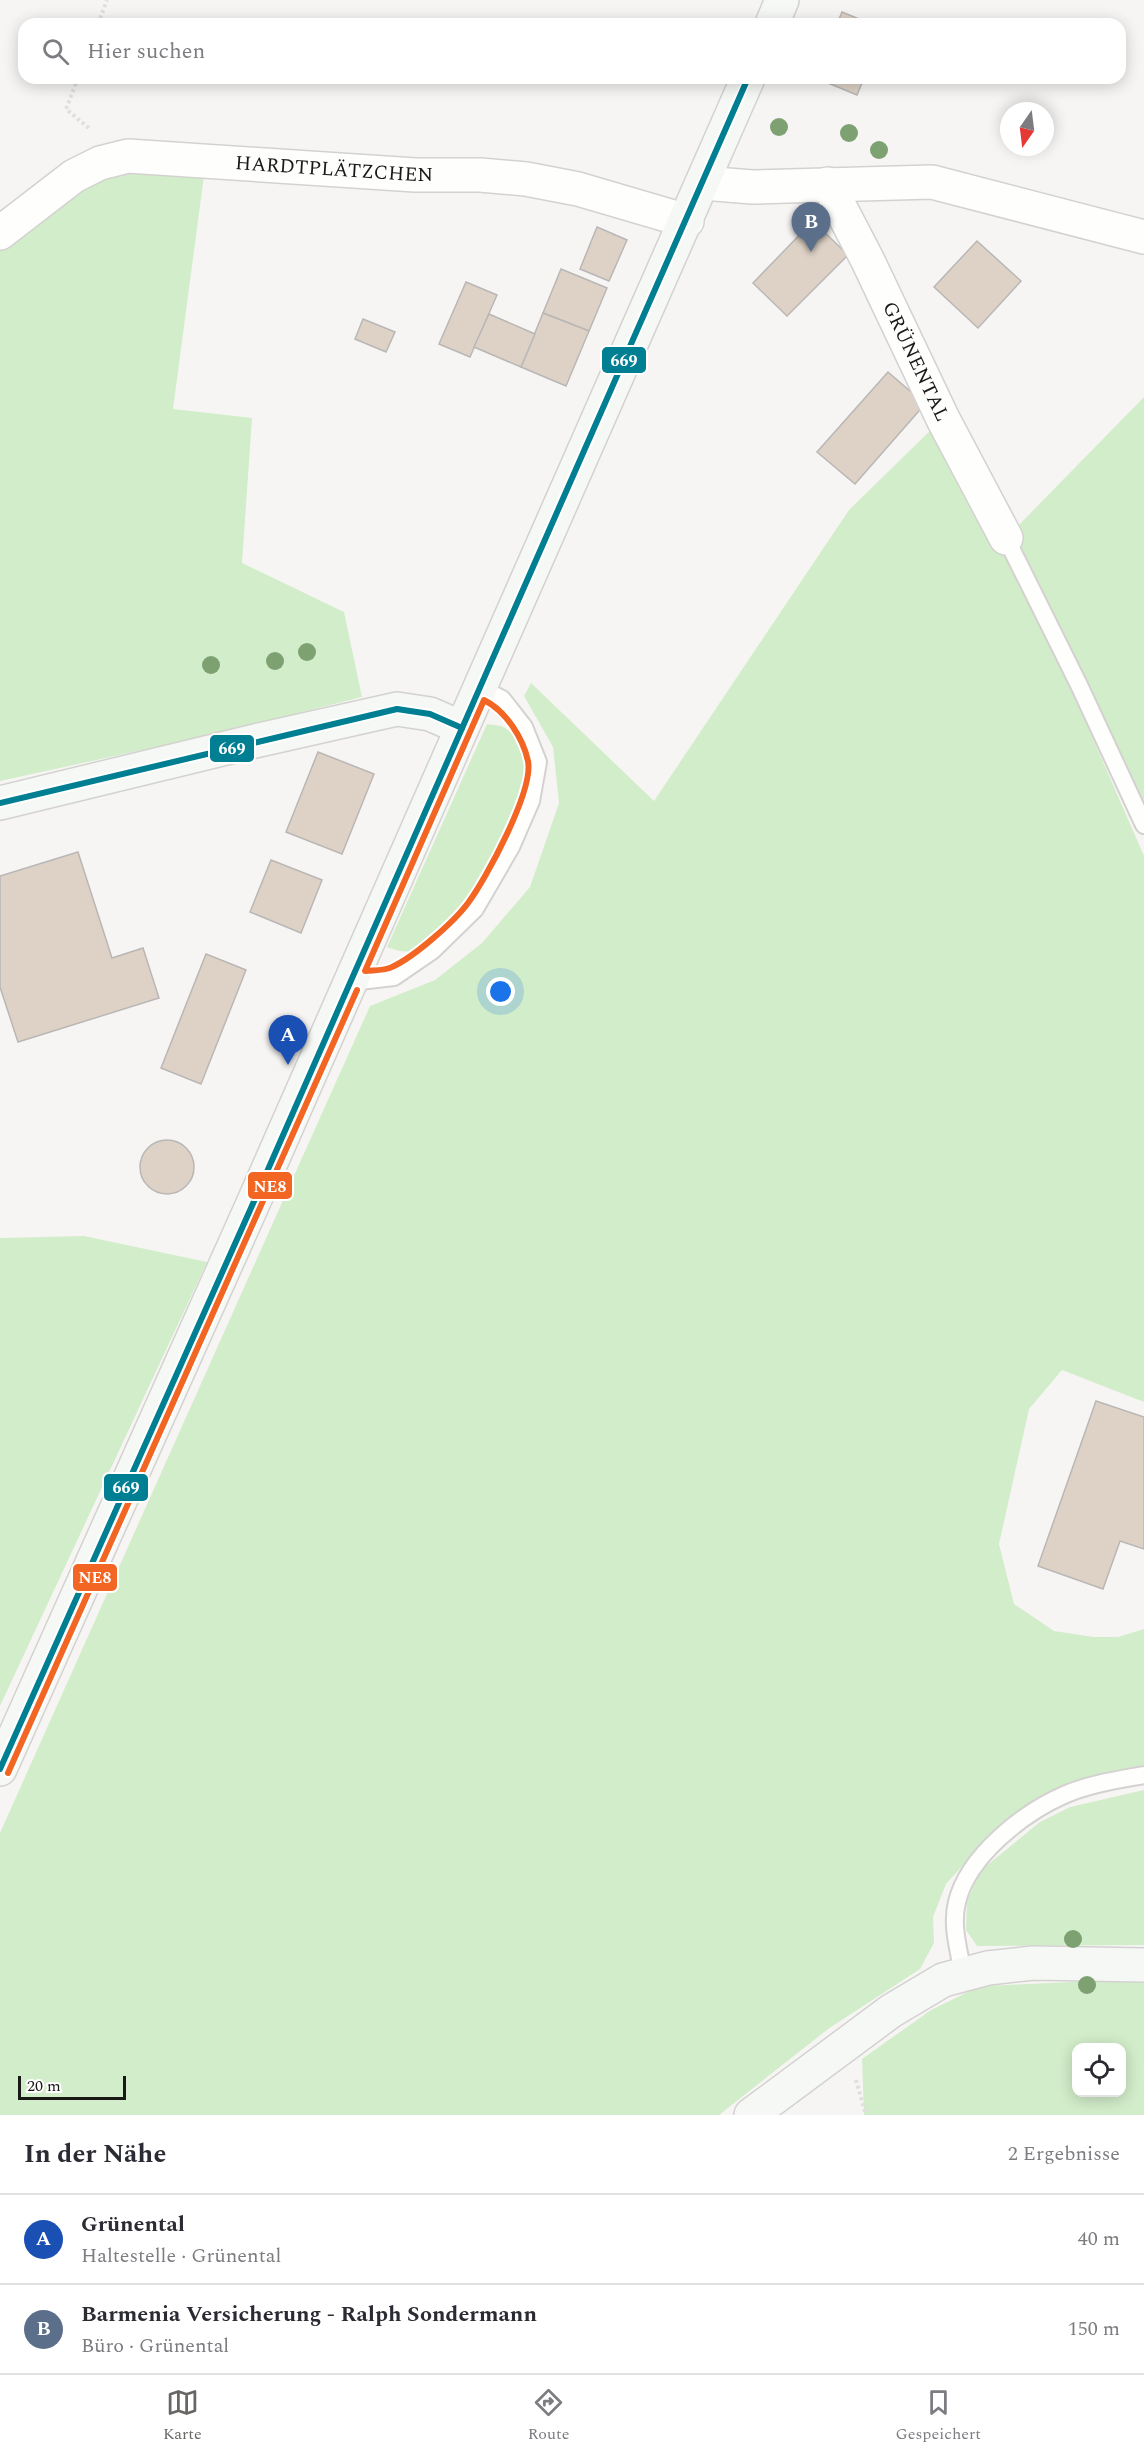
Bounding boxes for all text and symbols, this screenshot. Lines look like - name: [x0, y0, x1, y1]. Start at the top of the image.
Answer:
- search box: [18, 18, 1126, 84]
- icon: search: [39, 35, 72, 68]
- text: Hier suchen: [87, 35, 205, 68]
- north arrow: [1000, 102, 1054, 156]
- street label: HARDTPLÄTZCHEN: [234, 148, 433, 190]
- pin: B: [792, 202, 830, 252]
- street label: GRÜNENTAL: [874, 296, 957, 427]
- line badge: 669: [601, 346, 647, 374]
- text: 669: [611, 349, 637, 373]
- line badge: 669: [209, 734, 255, 763]
- text: 669: [219, 737, 245, 761]
- your location: [486, 977, 515, 1006]
- pin: A: [268, 1016, 308, 1065]
- line badge: NE8: [247, 1171, 293, 1200]
- text: NE8: [254, 1175, 286, 1199]
- line badge: 669: [103, 1473, 149, 1502]
- text: 669: [113, 1476, 139, 1500]
- line badge: NE8: [72, 1563, 118, 1592]
- text: NE8: [79, 1566, 111, 1590]
- map controls: [1072, 2043, 1126, 2097]
- button: locate: [1072, 2043, 1126, 2097]
- scale bar: [18, 2073, 126, 2100]
- text: 20 m: [27, 2074, 61, 2098]
- text: In der Nähe: [24, 2134, 166, 2174]
- text: 2 Ergebnisse: [1008, 2139, 1120, 2169]
- text: Grünental: [81, 2208, 185, 2241]
- text: A: [36, 2224, 51, 2254]
- text: 40 m: [1078, 2224, 1120, 2254]
- text: Haltestelle · Grünental: [81, 2241, 281, 2271]
- text: Barmenia Versicherung - Ralph Sondermann: [81, 2298, 537, 2331]
- text: B: [36, 2314, 51, 2344]
- text: 150 m: [1068, 2314, 1120, 2344]
- text: Büro · Grünental: [81, 2331, 229, 2361]
- tab: Karte: [163, 2386, 202, 2446]
- tab: Route: [528, 2386, 569, 2446]
- tab: Gespeichert: [895, 2386, 981, 2446]

